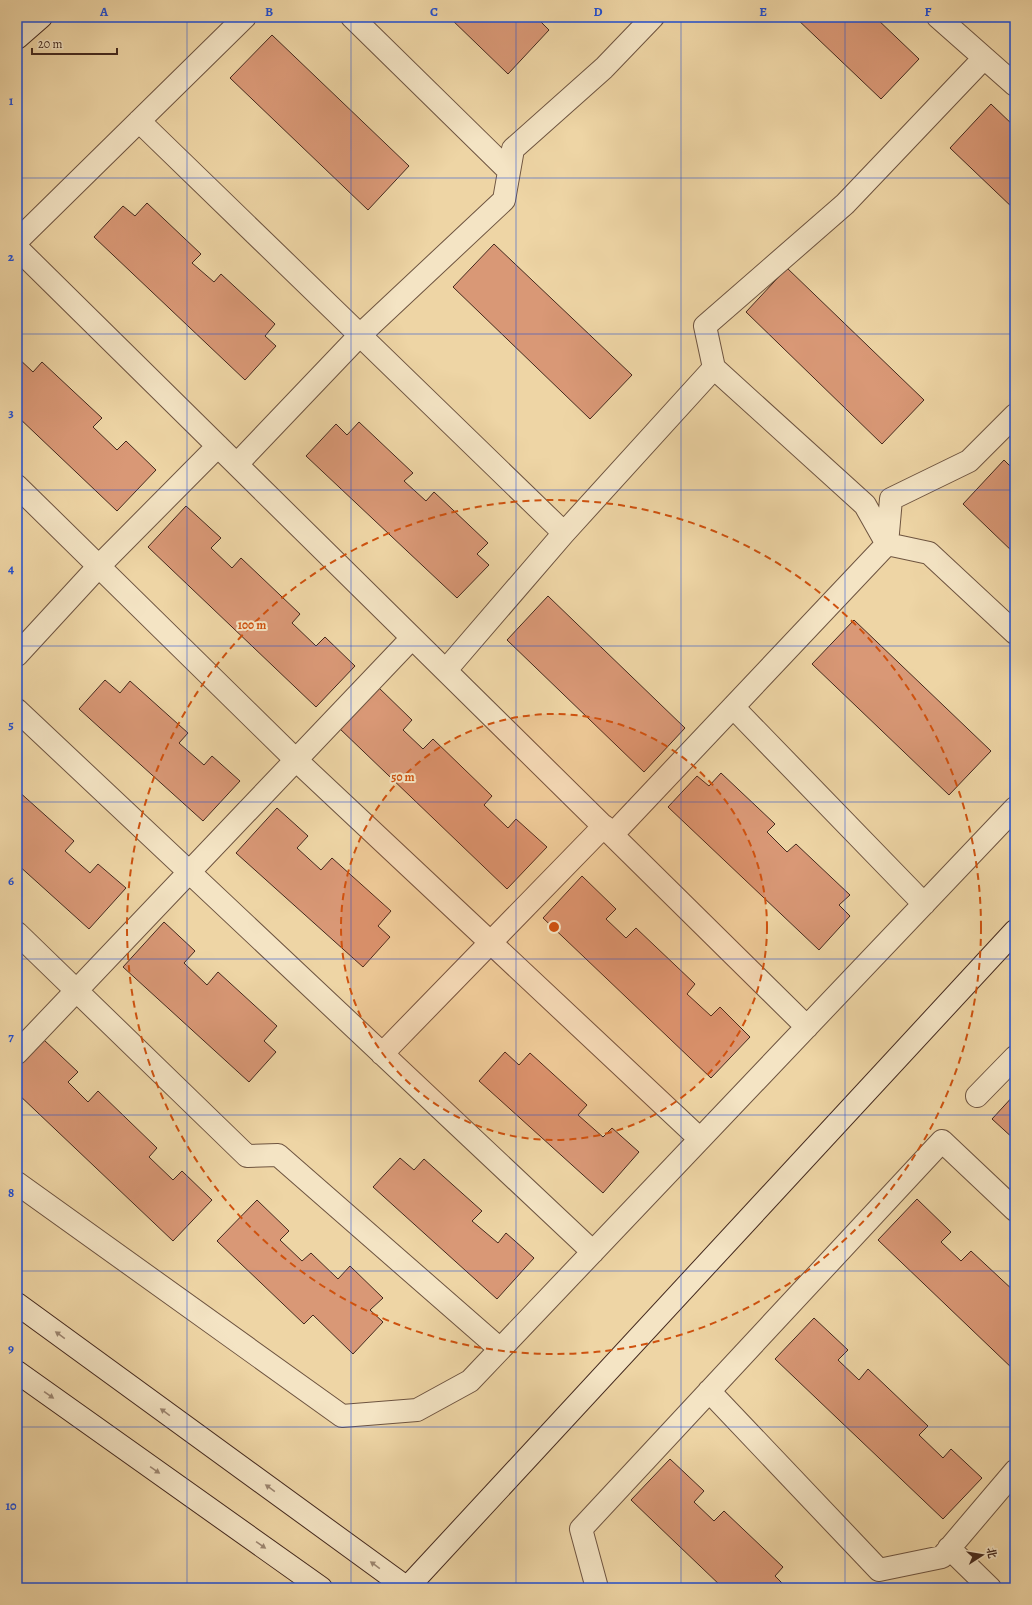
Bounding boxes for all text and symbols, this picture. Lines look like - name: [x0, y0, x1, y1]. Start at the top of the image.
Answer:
- text: A: [99, 3, 109, 20]
- text: B: [265, 3, 273, 20]
- text: C: [430, 3, 438, 20]
- text: D: [593, 3, 603, 20]
- text: E: [759, 3, 767, 20]
- text: F: [925, 3, 932, 20]
- scale bar: [32, 30, 117, 56]
- text: 20 m: [38, 36, 62, 52]
- text: 1: [9, 92, 14, 109]
- text: 2: [8, 248, 15, 265]
- text: 3: [8, 404, 14, 421]
- text: 4: [8, 560, 14, 577]
- text: 100 m: [238, 617, 266, 633]
- text: 5: [8, 716, 14, 733]
- text: 50 m: [391, 769, 415, 785]
- text: 6: [8, 872, 14, 889]
- centre of rings: [547, 920, 561, 934]
- text: 7: [8, 1028, 14, 1045]
- text: 8: [8, 1184, 14, 1201]
- one-way arrow: [55, 1331, 65, 1339]
- text: 9: [8, 1340, 14, 1357]
- one-way arrow: [44, 1391, 54, 1399]
- one-way arrow: [160, 1408, 170, 1416]
- one-way arrow: [150, 1466, 160, 1474]
- one-way arrow: [265, 1485, 275, 1493]
- text: 10: [5, 1497, 17, 1514]
- north arrow: [962, 1535, 1002, 1575]
- one-way arrow: [256, 1541, 266, 1549]
- text: 北: [983, 1546, 1000, 1560]
- one-way arrow: [370, 1561, 380, 1569]

